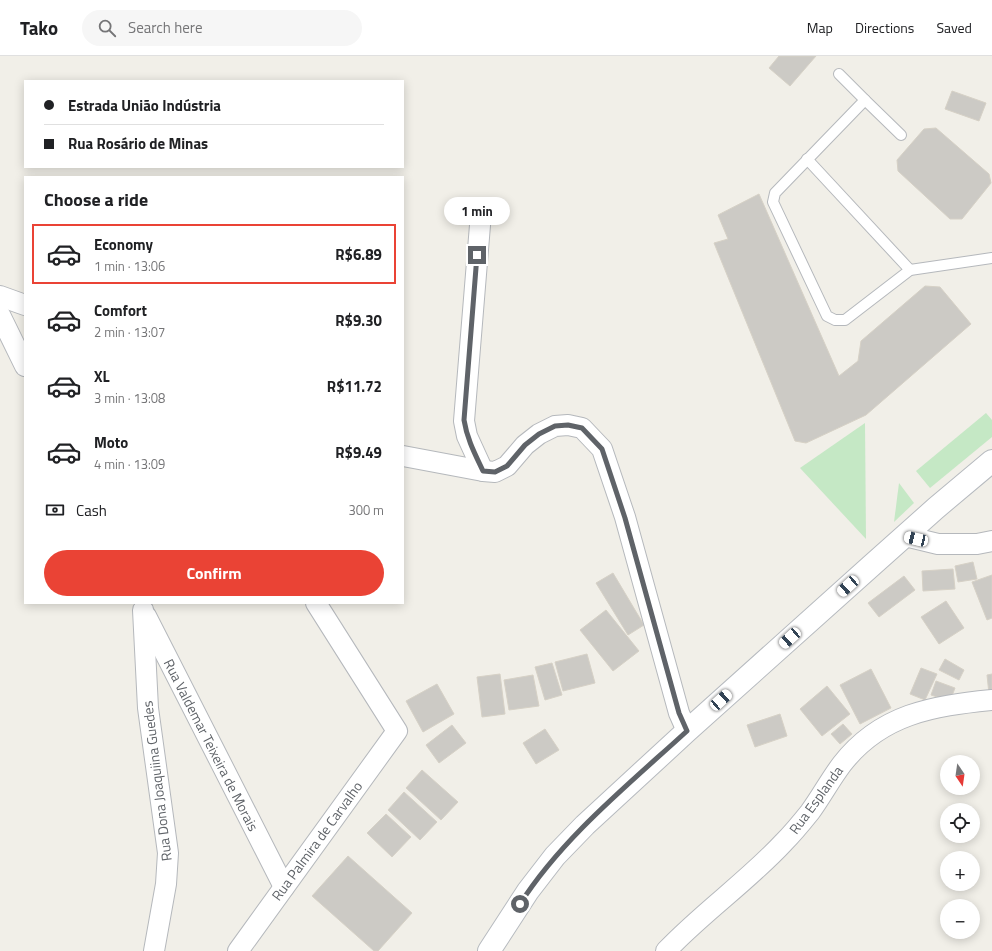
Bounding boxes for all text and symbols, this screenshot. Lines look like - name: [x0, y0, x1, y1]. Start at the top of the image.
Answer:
- search box: [82, 10, 362, 46]
- text: Tako: [20, 13, 58, 42]
- text: Search here: [128, 16, 202, 39]
- icon: search: [96, 17, 118, 39]
- text: Map: [807, 17, 833, 38]
- text: Directions: [855, 17, 914, 38]
- text: Saved: [936, 17, 972, 38]
- text: Estrada União Indústria: [68, 94, 221, 117]
- text: Rua Rosário de Minas: [68, 132, 208, 155]
- text: Choose a ride: [44, 186, 148, 213]
- callout: 1 min: [444, 197, 510, 225]
- text: 1 min: [461, 201, 493, 221]
- text: Economy: [94, 233, 153, 256]
- icon: car: [46, 236, 82, 272]
- text: R$6.89: [335, 243, 382, 266]
- route end: [468, 246, 486, 264]
- text: 1 min · 13:06: [94, 256, 165, 276]
- text: Comfort: [94, 299, 147, 322]
- icon: car: [46, 302, 82, 338]
- text: R$9.30: [335, 309, 382, 332]
- text: 2 min · 13:07: [94, 322, 165, 342]
- text: XL: [94, 365, 110, 388]
- icon: car: [46, 368, 82, 404]
- text: R$11.72: [327, 375, 382, 398]
- text: 3 min · 13:08: [94, 388, 165, 408]
- text: Moto: [94, 431, 128, 454]
- icon: car: [46, 434, 82, 470]
- text: R$9.49: [335, 441, 382, 464]
- text: 4 min · 13:09: [94, 454, 165, 474]
- icon: cash: [44, 499, 66, 521]
- text: Cash: [76, 499, 107, 522]
- text: 300 m: [348, 500, 384, 520]
- car: [903, 530, 929, 548]
- button: Confirm: [44, 550, 384, 596]
- car: [835, 574, 861, 598]
- car: [777, 626, 803, 650]
- street label: Rua Valdemar Teixeira de Morais: [159, 655, 264, 835]
- car: [708, 688, 734, 712]
- street label: Rua Dona Joaquiina Guedes: [136, 700, 177, 862]
- north arrow: [940, 755, 980, 795]
- map controls: [940, 755, 980, 939]
- street label: Rua Esplanda: [784, 761, 848, 838]
- street label: Rua Palmira de Carvalho: [266, 777, 367, 905]
- button: locate: [940, 803, 980, 843]
- button: +: [940, 851, 980, 891]
- route start: [511, 895, 529, 913]
- button: −: [940, 899, 980, 939]

